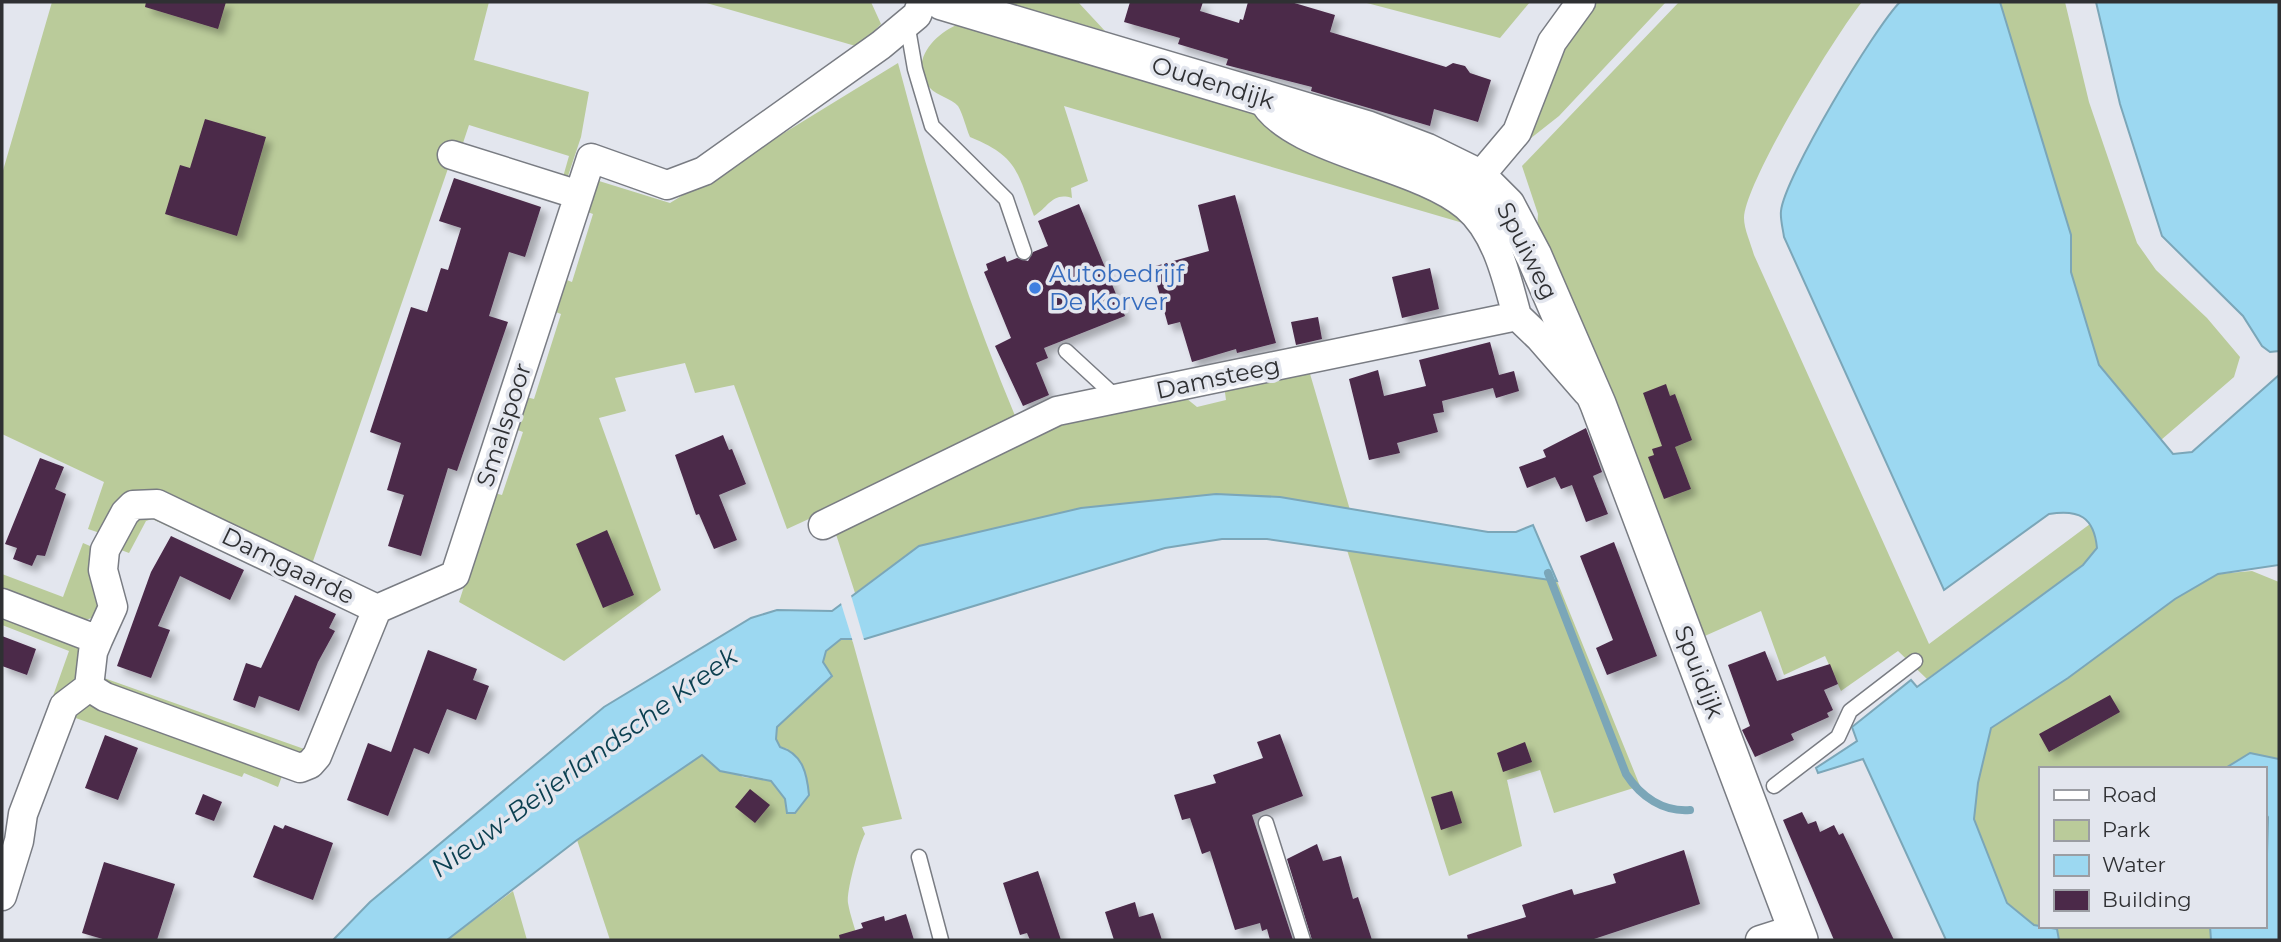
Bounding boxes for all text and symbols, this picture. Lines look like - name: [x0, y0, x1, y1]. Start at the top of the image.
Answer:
- street label: Oudendijk: [1148, 50, 1279, 115]
- street label: Spuiweg: [1491, 197, 1564, 304]
- place label: Autobedrijf De Korver: [1049, 259, 1185, 316]
- marker: Autobedrijf De Korver: [1027, 280, 1043, 296]
- street label: Damsteeg: [1153, 350, 1282, 405]
- street label: Smalspoor: [470, 359, 537, 490]
- street label: Damgaarde: [217, 521, 359, 610]
- street label: Spuidijk: [1668, 621, 1731, 723]
- water label: Nieuw-Beijerlandsche Kreek: [424, 639, 745, 884]
- legend: [2039, 767, 2267, 928]
- text: Road: [2102, 782, 2157, 807]
- text: Park: [2102, 817, 2150, 842]
- text: Water: [2102, 852, 2166, 877]
- text: Building: [2102, 887, 2192, 912]

